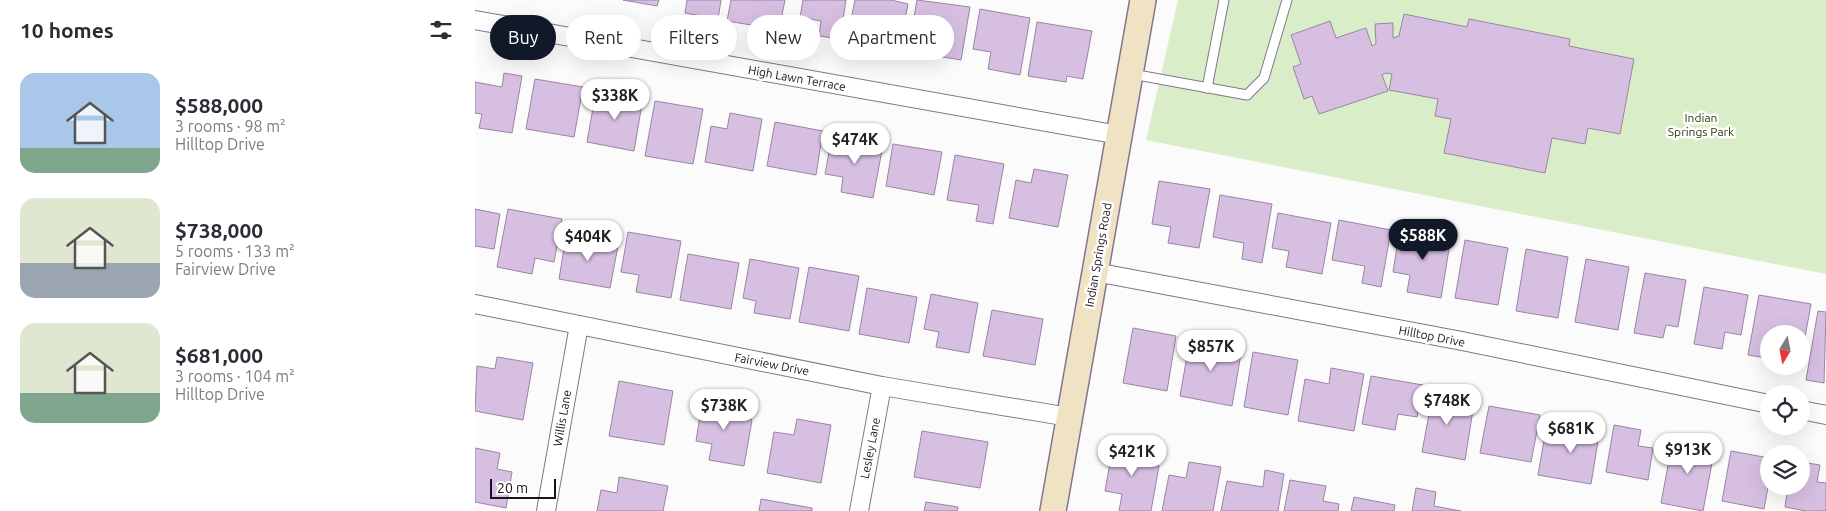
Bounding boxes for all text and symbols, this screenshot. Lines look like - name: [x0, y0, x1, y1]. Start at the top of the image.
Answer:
- chip: Buy: [490, 15, 556, 60]
- chip: Rent: [566, 15, 641, 60]
- chip: Filters: [651, 15, 737, 60]
- chip: New: [747, 15, 820, 60]
- chip: Apartment: [830, 15, 954, 60]
- icon: filters: [427, 16, 455, 44]
- text: 10 homes: [20, 18, 114, 42]
- street label: High Lawn Terrace: [747, 63, 847, 93]
- pin: $338K: [580, 78, 650, 121]
- text: $338K: [592, 86, 638, 104]
- icon: home: [60, 93, 120, 153]
- text: $588,000: [175, 93, 263, 117]
- park label: Indian Springs Park: [1668, 111, 1734, 138]
- text: 3 rooms · 98 m²: [175, 117, 286, 135]
- pin: $474K: [820, 122, 890, 165]
- text: $474K: [832, 130, 878, 148]
- text: Hilltop Drive: [175, 135, 265, 153]
- street label: Indian Springs Road: [1082, 202, 1114, 308]
- icon: home: [60, 218, 120, 278]
- text: $738,000: [175, 218, 263, 242]
- pin: $588K: [1388, 218, 1458, 261]
- pin: $404K: [553, 220, 623, 262]
- text: $588K: [1400, 226, 1446, 244]
- text: $404K: [565, 227, 611, 245]
- text: 5 rooms · 133 m²: [175, 242, 295, 260]
- text: Fairview Drive: [175, 260, 276, 278]
- street label: Hilltop Drive: [1398, 323, 1466, 349]
- north arrow: [1760, 325, 1810, 375]
- map controls: [1760, 325, 1810, 495]
- pin: $857K: [1176, 330, 1246, 372]
- text: $857K: [1188, 337, 1234, 355]
- icon: home: [60, 343, 120, 403]
- text: $681,000: [175, 343, 263, 367]
- street label: Fairview Drive: [734, 350, 810, 378]
- text: 3 rooms · 104 m²: [175, 367, 295, 385]
- pin: $748K: [1412, 384, 1482, 426]
- text: Hilltop Drive: [175, 385, 265, 403]
- button: locate: [1760, 385, 1810, 435]
- pin: $738K: [689, 388, 759, 431]
- street label: Willis Lane: [551, 389, 573, 447]
- text: $748K: [1424, 391, 1470, 409]
- text: $738K: [701, 396, 747, 414]
- pin: $681K: [1536, 412, 1606, 454]
- street label: Lesley Lane: [858, 416, 882, 480]
- text: $681K: [1548, 419, 1594, 437]
- pin: $913K: [1653, 432, 1723, 475]
- pin: $421K: [1097, 434, 1167, 477]
- text: $913K: [1665, 440, 1711, 458]
- text: $421K: [1109, 442, 1155, 460]
- button: layers: [1760, 445, 1810, 495]
- scale bar: [490, 476, 556, 499]
- text: 20 m: [497, 480, 528, 496]

